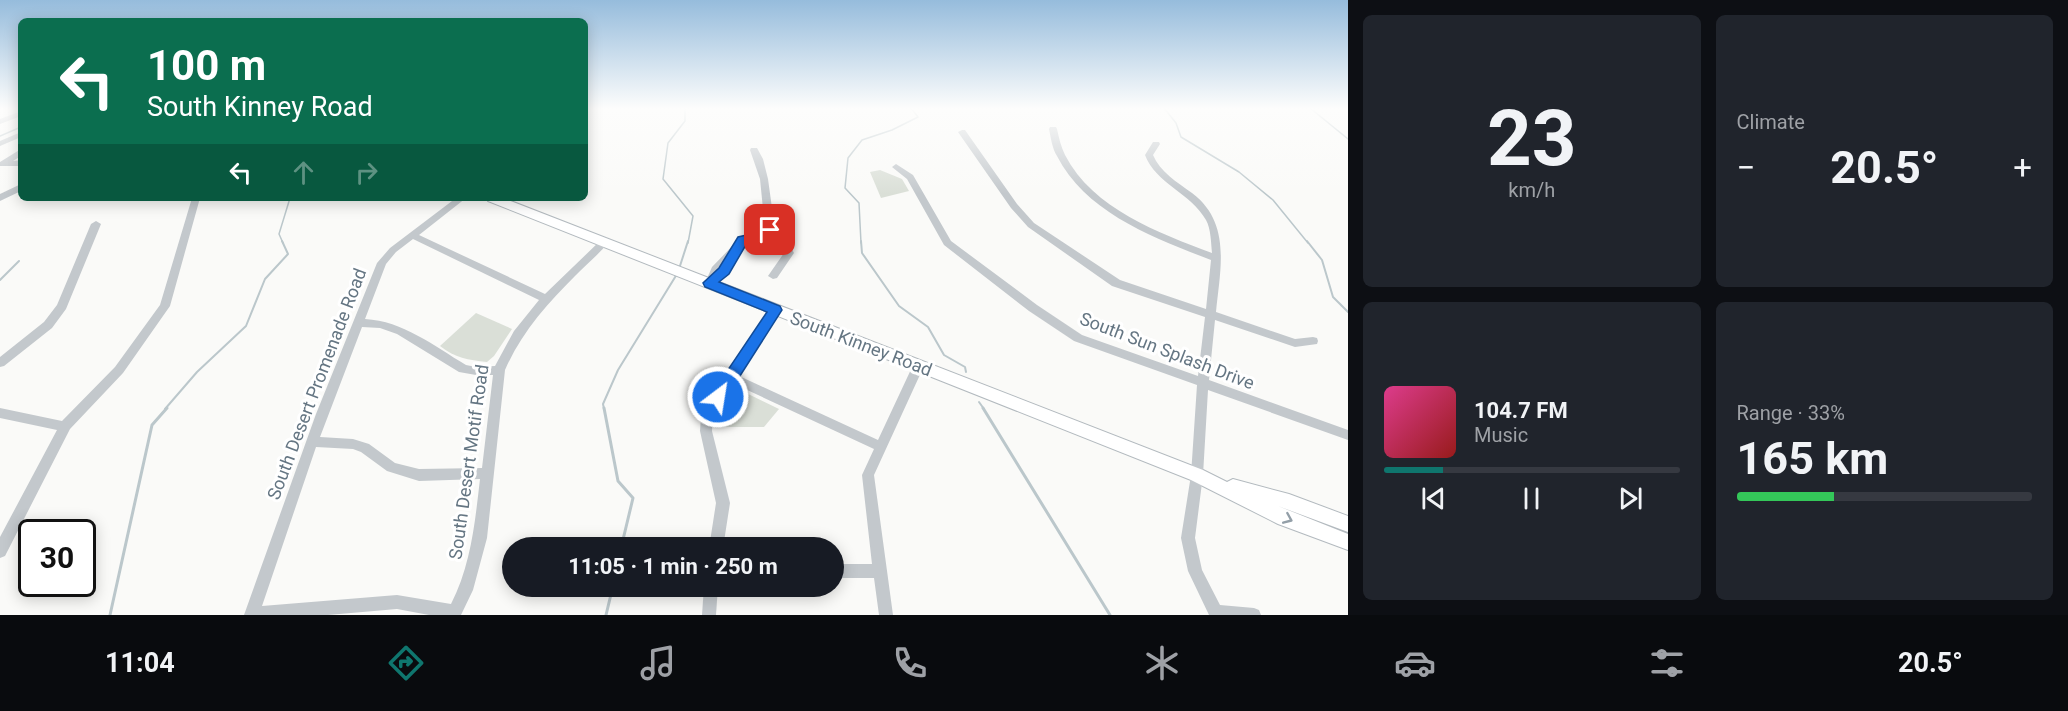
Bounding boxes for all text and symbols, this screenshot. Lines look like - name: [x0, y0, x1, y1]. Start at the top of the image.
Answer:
- text: 100 m: [147, 41, 266, 90]
- icon: left: [48, 42, 126, 120]
- text: South Kinney Road: [147, 91, 373, 123]
- text: 23: [1487, 93, 1577, 184]
- text: Climate: [1737, 110, 1805, 134]
- text: 20.5°: [1830, 141, 1938, 194]
- text: −: [1737, 148, 1755, 187]
- text: +: [2013, 148, 2032, 187]
- icon: left: [224, 156, 257, 189]
- icon: ahead: [287, 156, 320, 189]
- icon: right: [350, 156, 383, 189]
- text: km/h: [1508, 178, 1555, 202]
- pin: [744, 204, 795, 255]
- icon: arrive: [753, 213, 786, 246]
- street label: South Desert Promenade Road: [263, 265, 370, 503]
- street label: South Kinney Road: [787, 307, 935, 380]
- street label: South Sun Splash Drive: [1077, 308, 1257, 394]
- street label: South Desert Motif Road: [444, 363, 493, 561]
- position arrow: [686, 365, 750, 429]
- text: 104.7 FM: [1474, 398, 1568, 423]
- text: Range · 33%: [1737, 401, 1845, 425]
- text: Music: [1474, 423, 1528, 447]
- text: 165 km: [1737, 432, 1888, 485]
- icon: previous: [1417, 482, 1450, 515]
- icon: pause: [1515, 482, 1548, 515]
- icon: next: [1614, 482, 1647, 515]
- one-way arrow: [1281, 512, 1292, 524]
- speed limit sign: 30: [18, 519, 96, 597]
- text: 11:05 · 1 min · 250 m: [568, 554, 778, 579]
- icon: directions: [385, 642, 427, 684]
- icon: music: [637, 642, 679, 684]
- icon: phone: [889, 642, 931, 684]
- icon: climate: [1141, 642, 1183, 684]
- icon: car: [1394, 642, 1436, 684]
- icon: filters: [1646, 642, 1688, 684]
- text: 11:04: [105, 647, 175, 679]
- text: 20.5°: [1898, 647, 1963, 679]

